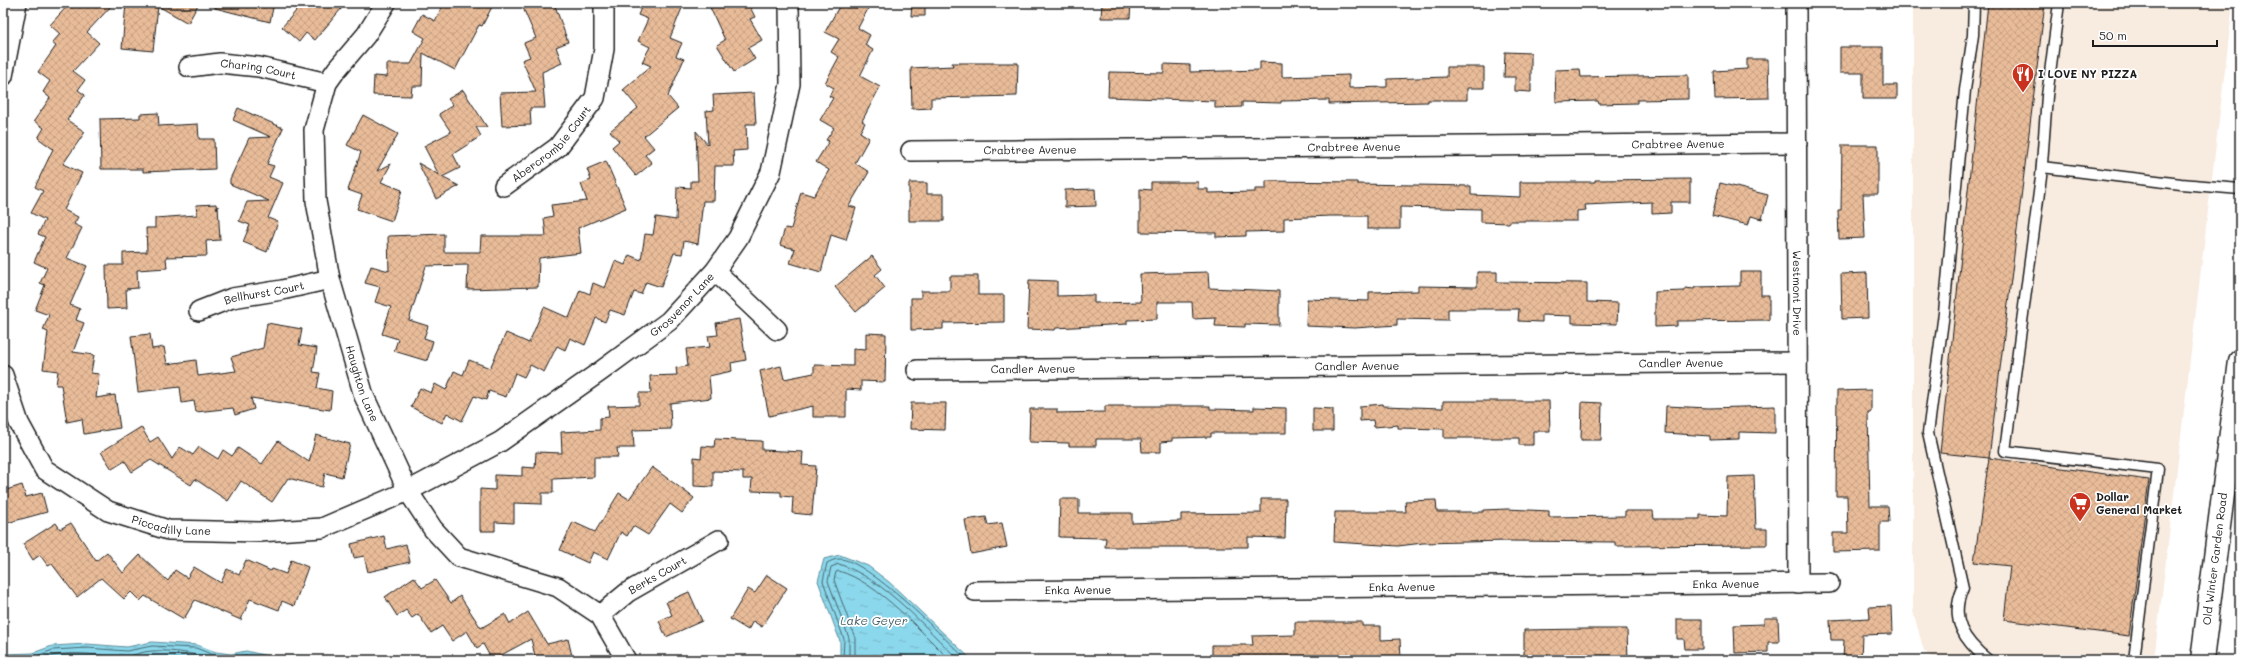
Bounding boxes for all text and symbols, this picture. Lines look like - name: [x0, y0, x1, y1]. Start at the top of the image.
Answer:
- scale bar: [2093, 22, 2217, 48]
- text: 50 m: [2099, 27, 2127, 43]
- street label: Charing Court: [220, 55, 298, 83]
- restaurant icon: I LOVE NY PIZZA: [2010, 61, 2036, 94]
- place label: I LOVE NY PIZZA: [2038, 66, 2137, 81]
- street label: Abercrombie Court: [508, 102, 594, 185]
- street label: Crabtree Avenue: [1631, 136, 1725, 151]
- street label: Crabtree Avenue: [1307, 139, 1401, 154]
- street label: Crabtree Avenue: [983, 142, 1077, 157]
- street label: Westmont Drive: [1790, 250, 1805, 336]
- street label: Grosvenor Lane: [646, 269, 717, 340]
- street label: Bellhurst Court: [221, 277, 306, 308]
- street label: Haughton Lane: [343, 343, 383, 424]
- street label: Candler Avenue: [1639, 355, 1723, 370]
- street label: Candler Avenue: [1315, 358, 1400, 373]
- street label: Candler Avenue: [991, 361, 1076, 376]
- place label: Dollar General Market: [2096, 489, 2182, 517]
- supermarket icon: Dollar General Market: [2067, 490, 2093, 523]
- street label: Old Winter Garden Road: [2199, 492, 2230, 626]
- street label: Piccadilly Lane: [130, 511, 211, 538]
- street label: Berks Court: [625, 552, 689, 597]
- street label: Enka Avenue: [1693, 576, 1760, 591]
- street label: Enka Avenue: [1369, 579, 1436, 594]
- street label: Enka Avenue: [1045, 582, 1112, 597]
- water label: Lake Geyer: [840, 612, 908, 628]

